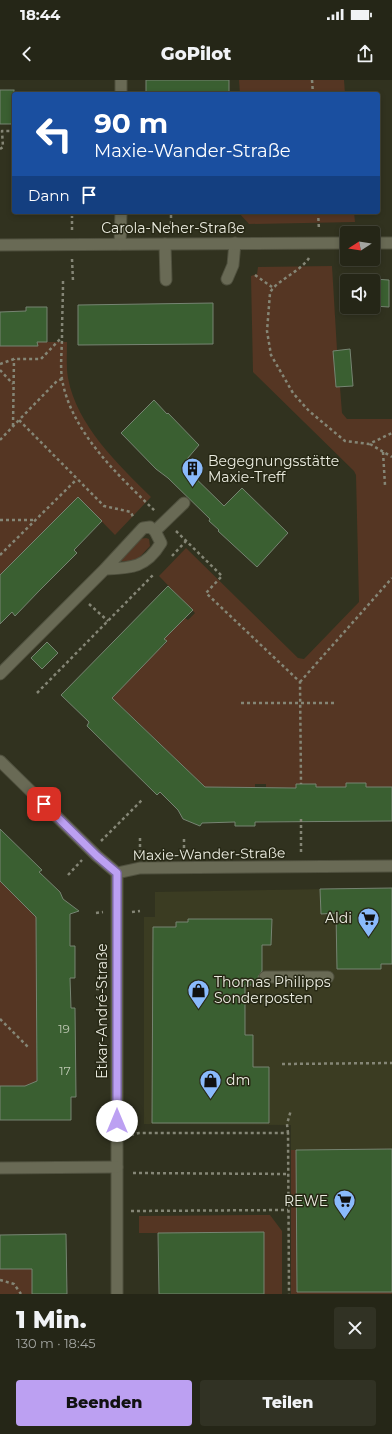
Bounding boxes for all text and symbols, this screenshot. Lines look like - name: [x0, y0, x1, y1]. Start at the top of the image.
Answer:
- text: 18:44: [20, 5, 60, 24]
- icon: back: [16, 43, 38, 65]
- text: GoPilot: [161, 43, 231, 65]
- icon: share: [354, 43, 376, 65]
- text: 90 m: [94, 106, 168, 140]
- icon: left: [28, 108, 80, 160]
- text: Maxie-Wander-Straße: [94, 140, 291, 162]
- icon: arrive: [78, 184, 100, 206]
- text: Dann: [28, 186, 70, 205]
- street label: Carola-Neher-Straße: [101, 219, 245, 237]
- north arrow: [340, 226, 380, 266]
- map controls: [340, 226, 380, 314]
- button: sound: [340, 274, 380, 314]
- place label: Begegnungsstätte Maxie-Treff: [208, 452, 339, 486]
- building icon: Begegnungsstätte Maxie-Treff: [180, 456, 206, 489]
- pin: [27, 787, 61, 821]
- icon: arrive: [33, 793, 55, 815]
- street label: Maxie-Wander-Straße: [132, 844, 286, 864]
- supermarket icon: Aldi: [355, 905, 381, 938]
- place label: Aldi: [325, 909, 352, 927]
- street label: Etkar-André-Straße: [93, 943, 111, 1079]
- place label: Thomas Philipps Sonderposten: [214, 973, 331, 1007]
- shop icon: Thomas Philipps Sonderposten: [186, 977, 212, 1010]
- house number: 19: [58, 1021, 70, 1036]
- house number: 17: [59, 1063, 71, 1078]
- shop icon: dm: [198, 1067, 224, 1100]
- place label: dm: [226, 1071, 250, 1089]
- position arrow: [96, 1100, 138, 1142]
- supermarket icon: REWE: [331, 1188, 357, 1221]
- place label: REWE: [284, 1192, 328, 1210]
- text: 1 Min.: [16, 1305, 87, 1334]
- button: close: [334, 1307, 376, 1349]
- text: 130 m · 18:45: [16, 1335, 96, 1351]
- button: Beenden: [16, 1380, 192, 1426]
- button: Teilen: [200, 1380, 376, 1426]

